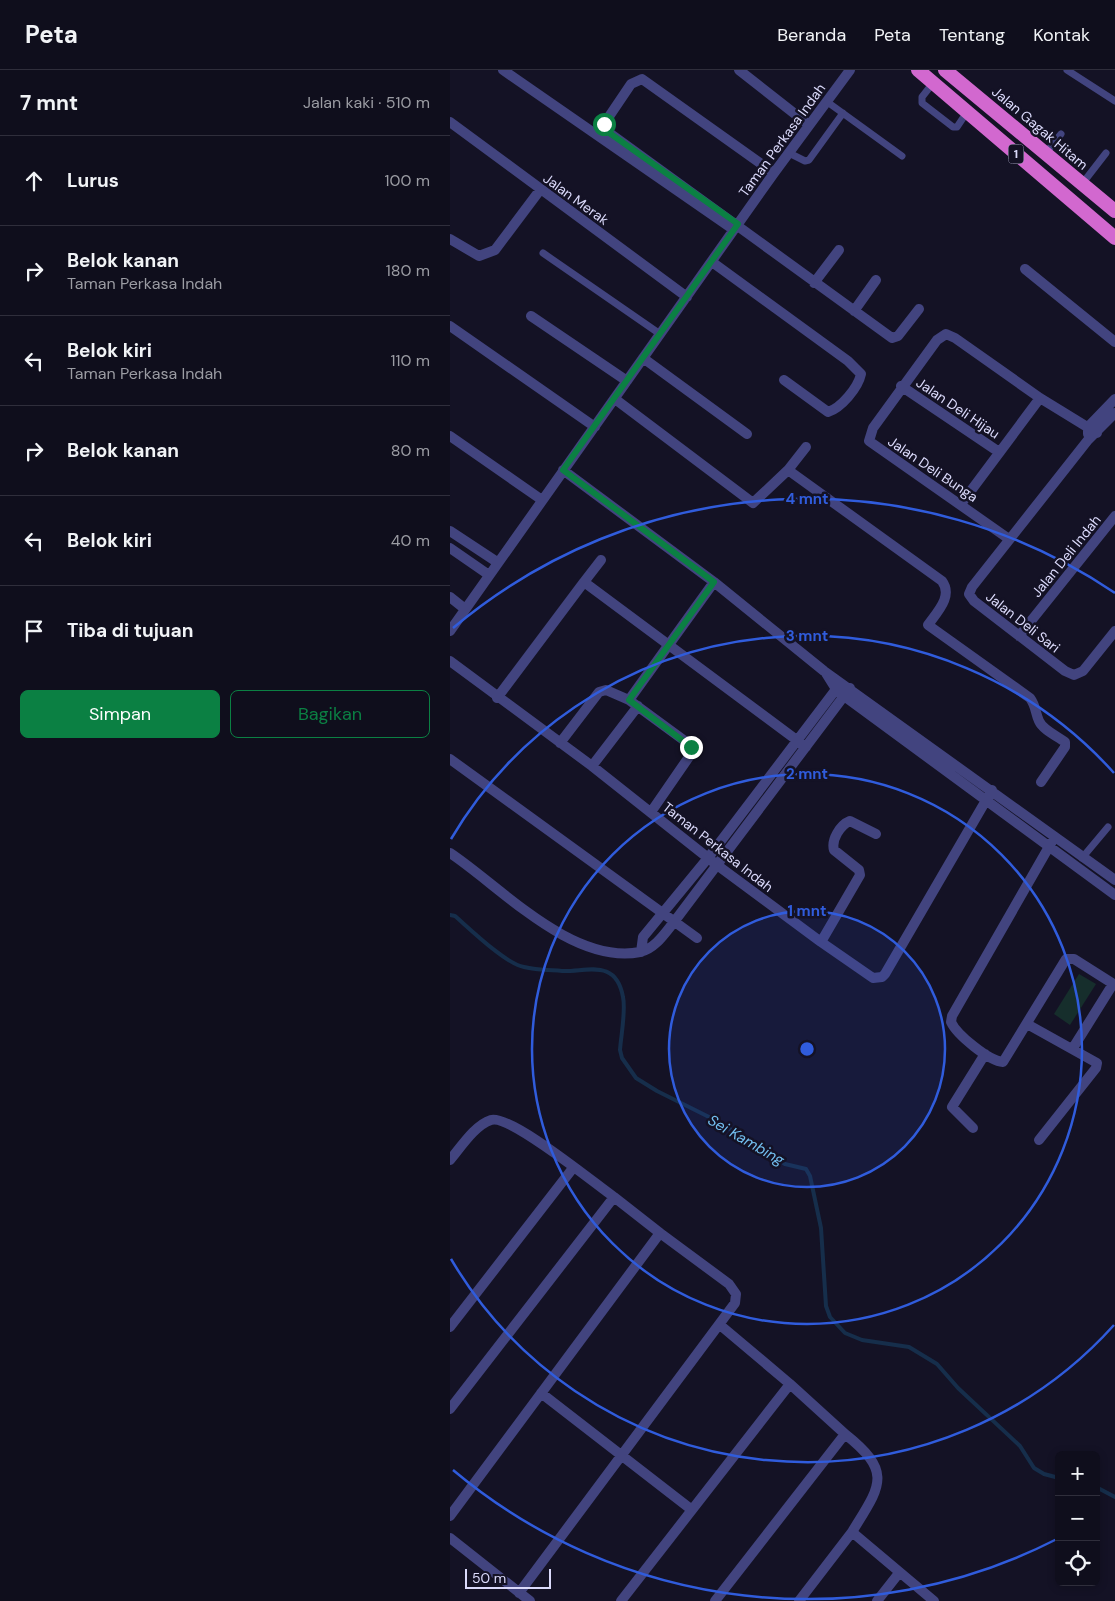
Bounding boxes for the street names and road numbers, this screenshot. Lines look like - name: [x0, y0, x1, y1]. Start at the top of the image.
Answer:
- street label: Taman Perkasa Indah: [735, 80, 829, 200]
- street label: Jalan Gagak Hitam: [988, 83, 1092, 173]
- road number: 1: [1008, 144, 1024, 164]
- street label: Jalan Merak: [540, 169, 612, 229]
- street label: Jalan Deli Hijau: [913, 373, 1003, 443]
- street label: Jalan Deli Bunga: [885, 432, 981, 506]
- street label: Jalan Deli Indah: [1027, 511, 1105, 601]
- street label: Jalan Deli Sari: [982, 587, 1064, 657]
- street label: Taman Perkasa Indah: [659, 798, 777, 896]

